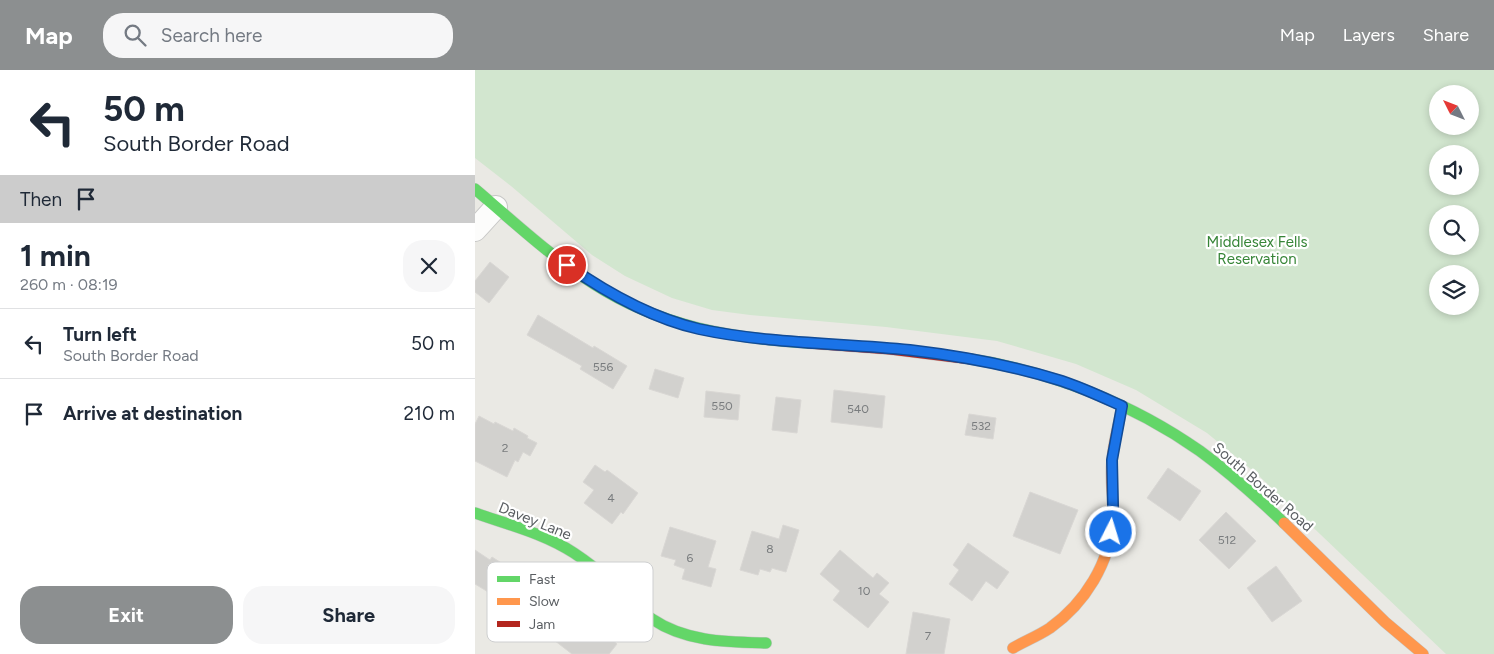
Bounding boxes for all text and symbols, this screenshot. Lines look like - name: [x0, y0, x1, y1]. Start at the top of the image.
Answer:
- search box: [103, 13, 453, 58]
- text: Map: [25, 21, 73, 50]
- icon: search: [121, 21, 149, 49]
- text: Search here: [161, 24, 262, 47]
- text: Map: [1280, 24, 1315, 46]
- text: Layers: [1343, 24, 1395, 46]
- text: Share: [1423, 24, 1469, 46]
- north arrow: [1429, 85, 1479, 135]
- map controls: [1429, 85, 1479, 315]
- text: 50 m: [103, 88, 185, 130]
- icon: left: [20, 90, 85, 155]
- text: South Border Road: [103, 130, 290, 157]
- button: sound: [1429, 145, 1479, 195]
- icon: arrive: [72, 185, 100, 213]
- text: Then: [20, 188, 62, 211]
- button: search: [1429, 205, 1479, 255]
- park label: Middlesex Fells Reservation: [1206, 233, 1308, 268]
- text: 1 min: [20, 237, 91, 274]
- button: close: [403, 240, 455, 292]
- pin: [546, 244, 588, 286]
- icon: arrive: [553, 251, 581, 279]
- button: layers: [1429, 265, 1479, 315]
- text: 260 m · 08:19: [20, 275, 118, 294]
- text: Turn left: [63, 323, 137, 346]
- icon: left: [20, 330, 48, 358]
- text: 50 m: [411, 332, 455, 355]
- text: South Border Road: [63, 346, 199, 365]
- house number: 556: [593, 360, 614, 374]
- house number: 550: [711, 399, 733, 413]
- icon: arrive: [20, 400, 48, 428]
- text: Arrive at destination: [63, 402, 242, 425]
- text: 210 m: [403, 402, 455, 425]
- house number: 540: [847, 402, 869, 416]
- house number: 532: [971, 419, 991, 433]
- street label: South Border Road: [1209, 438, 1317, 536]
- house number: 2: [502, 441, 508, 455]
- house number: 4: [607, 491, 615, 505]
- street label: Davey Lane: [496, 498, 574, 544]
- position arrow: [1084, 505, 1136, 557]
- house number: 512: [1218, 533, 1236, 547]
- house number: 8: [766, 542, 774, 556]
- house number: 6: [687, 551, 694, 565]
- legend: [487, 562, 653, 642]
- text: Fast: [529, 571, 555, 588]
- house number: 10: [858, 584, 871, 598]
- button: Exit: [20, 586, 233, 644]
- button: Share: [243, 586, 455, 644]
- text: Slow: [529, 593, 560, 610]
- text: Jam: [529, 616, 555, 633]
- house number: 7: [925, 629, 932, 643]

